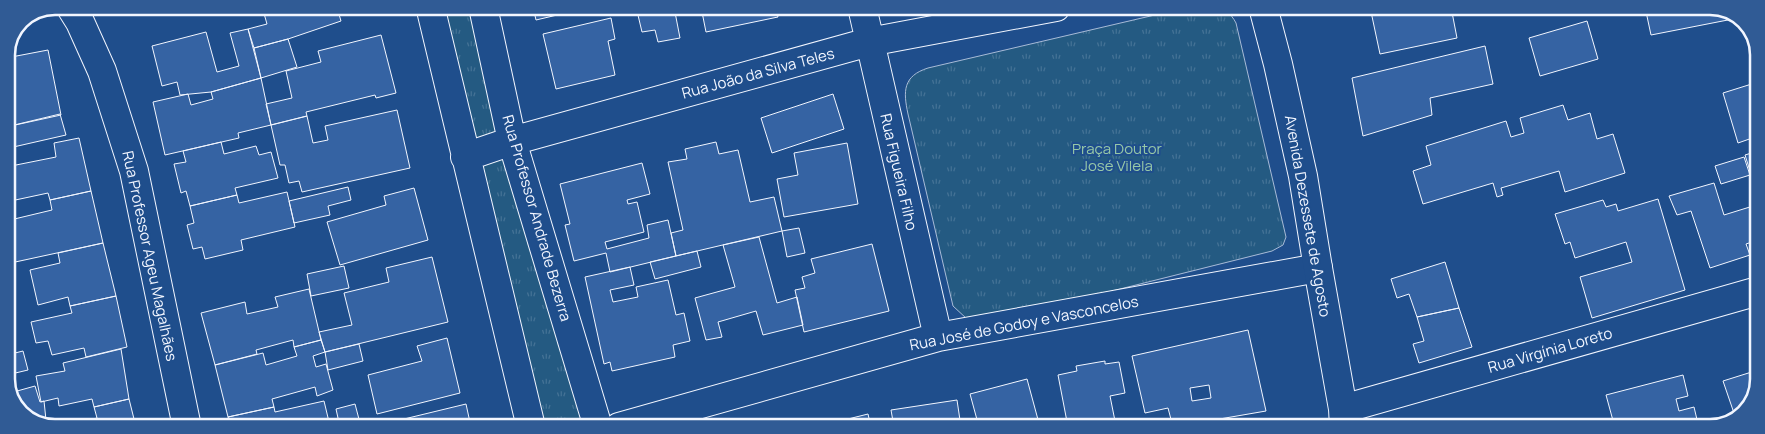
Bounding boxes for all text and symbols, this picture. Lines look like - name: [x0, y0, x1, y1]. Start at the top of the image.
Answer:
- street label: Rua João da Silva Teles: [679, 42, 837, 104]
- street label: Rua Figueira Filho: [875, 111, 923, 233]
- street label: Rua Professor Andrade Bezerra: [497, 112, 577, 324]
- street label: Avenida Dezessete de Agosto: [1280, 113, 1336, 319]
- park label: Praça Doutor José Vilela: [1072, 138, 1163, 176]
- street label: Rua Professor Ageu Magalhães: [117, 149, 183, 363]
- street label: Rua José de Godoy e Vasconcelos: [908, 290, 1140, 356]
- street label: Rua Virgínia Loreto: [1485, 322, 1615, 378]

